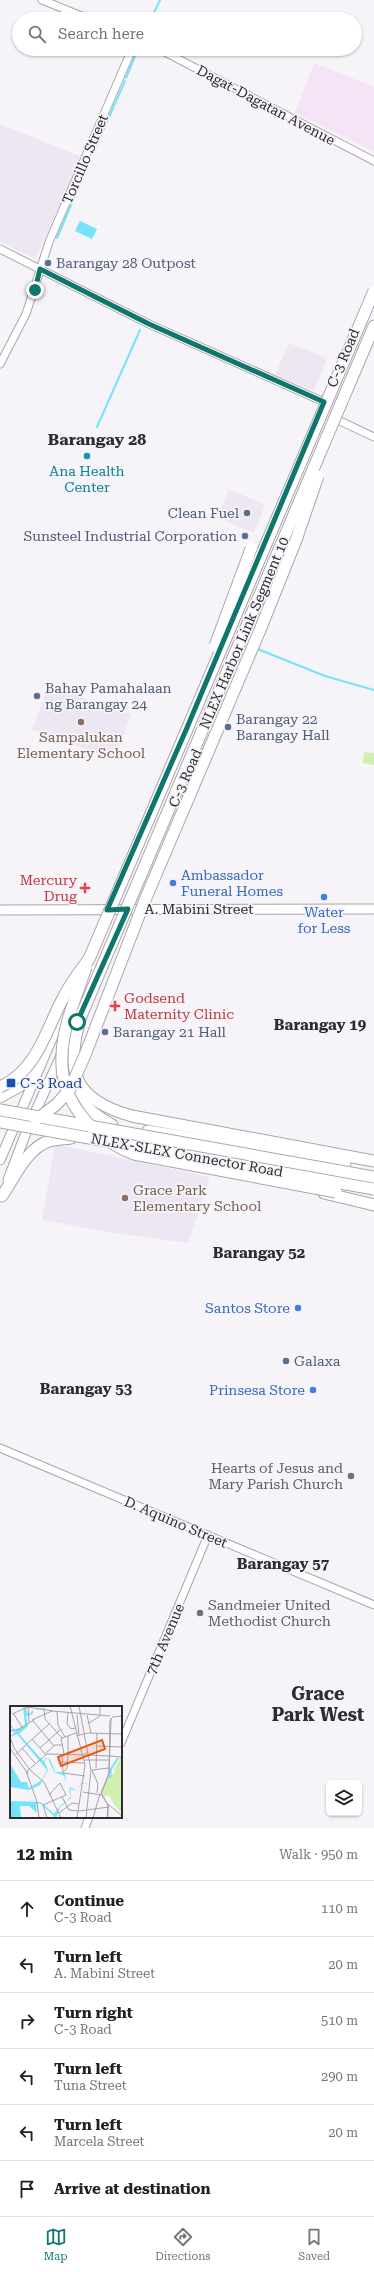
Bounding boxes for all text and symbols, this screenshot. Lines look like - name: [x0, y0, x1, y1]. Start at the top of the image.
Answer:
- search box: [12, 12, 362, 56]
- icon: search: [26, 23, 48, 45]
- text: Search here: [58, 25, 144, 43]
- street label: Dagat-Dagatan Avenue: [194, 62, 338, 148]
- street label: Torcillo Street: [59, 112, 111, 206]
- place label: Barangay 28 Outpost: [56, 255, 196, 271]
- marker: Barangay 28 Outpost: [43, 258, 53, 268]
- route end: [26, 281, 44, 299]
- street label: C-3 Road: [323, 326, 363, 390]
- district label: Barangay 28: [48, 430, 146, 449]
- marker: Ana Health Center: [82, 451, 92, 461]
- place label: Ana Health Center: [49, 463, 125, 495]
- place label: Clean Fuel: [168, 505, 240, 521]
- marker: Clean Fuel: [242, 508, 252, 518]
- place label: Sunsteel Industrial Corporation: [23, 528, 237, 544]
- marker: Sunsteel Industrial Corporation: [240, 531, 250, 541]
- street label: NLEX Harbor Link Segment 10: [196, 534, 292, 732]
- place label: Bahay Pamahalaan ng Barangay 24: [45, 680, 172, 712]
- marker: Bahay Pamahalaan ng Barangay 24: [32, 691, 42, 701]
- place label: Barangay 22 Barangay Hall: [236, 711, 330, 743]
- marker: Sampalukan Elementary School: [76, 717, 86, 727]
- marker: Barangay 22 Barangay Hall: [223, 722, 233, 732]
- place label: Sampalukan Elementary School: [17, 729, 146, 761]
- street label: C-3 Road: [165, 746, 205, 810]
- place label: Ambassador Funeral Homes: [181, 867, 283, 899]
- place label: Mercury Drug: [20, 872, 78, 904]
- marker: Ambassador Funeral Homes: [168, 878, 178, 888]
- marker: Mercury Drug: [80, 883, 90, 893]
- marker: Water for Less: [319, 892, 329, 902]
- street label: A. Mabini Street: [145, 901, 253, 917]
- place label: Water for Less: [298, 904, 351, 936]
- place label: Godsend Maternity Clinic: [124, 990, 234, 1022]
- marker: Godsend Maternity Clinic: [109, 1000, 121, 1012]
- route start: [68, 1013, 86, 1031]
- district label: Barangay 19: [274, 1016, 367, 1034]
- place label: Barangay 21 Hall: [113, 1024, 227, 1040]
- marker: Barangay 21 Hall: [100, 1027, 110, 1037]
- place label: C-3 Road: [20, 1075, 82, 1091]
- marker: C-3 Road: [5, 1077, 17, 1089]
- street label: NLEX-SLEX Connector Road: [90, 1130, 284, 1180]
- place label: Grace Park Elementary School: [133, 1182, 262, 1214]
- marker: Grace Park Elementary School: [120, 1193, 130, 1203]
- district label: Barangay 52: [213, 1244, 305, 1262]
- place label: Santos Store: [205, 1300, 290, 1316]
- marker: Santos Store: [293, 1303, 303, 1313]
- place label: Galaxa: [294, 1353, 341, 1369]
- marker: Galaxa: [281, 1356, 291, 1366]
- district label: Barangay 53: [40, 1380, 133, 1398]
- place label: Prinsesa Store: [209, 1382, 305, 1398]
- marker: Prinsesa Store: [308, 1385, 318, 1395]
- place label: Hearts of Jesus and Mary Parish Church: [208, 1460, 343, 1492]
- marker: Hearts of Jesus and Mary Parish Church: [346, 1471, 356, 1481]
- street label: D. Aquino Street: [122, 1493, 230, 1551]
- district label: Barangay 57: [237, 1555, 330, 1573]
- place label: Sandmeier United Methodist Church: [208, 1597, 331, 1629]
- street label: 7th Avenue: [143, 1601, 187, 1677]
- marker: Sandmeier United Methodist Church: [195, 1608, 205, 1618]
- district label: Grace Park West: [272, 1683, 364, 1725]
- inset map: [10, 1706, 122, 1818]
- map controls: [326, 1780, 362, 1816]
- button: layers: [326, 1780, 362, 1816]
- text: 12 min: [16, 1844, 73, 1864]
- text: Walk · 950 m: [279, 1847, 358, 1862]
- text: Continue: [54, 1892, 124, 1910]
- icon: ahead: [16, 1898, 38, 1920]
- text: 110 m: [321, 1901, 358, 1916]
- text: C-3 Road: [54, 1910, 112, 1925]
- text: Turn left: [54, 1948, 122, 1966]
- icon: left: [16, 1954, 38, 1976]
- text: 20 m: [328, 1957, 358, 1972]
- text: A. Mabini Street: [54, 1966, 155, 1981]
- text: Turn right: [54, 2004, 133, 2022]
- icon: right: [16, 2010, 38, 2032]
- text: 510 m: [321, 2013, 358, 2028]
- text: C-3 Road: [54, 2022, 112, 2037]
- text: Turn left: [54, 2060, 122, 2078]
- icon: left: [16, 2066, 38, 2088]
- text: 290 m: [321, 2069, 358, 2084]
- text: Tuna Street: [54, 2078, 127, 2093]
- text: Turn left: [54, 2116, 122, 2134]
- icon: left: [16, 2122, 38, 2144]
- text: 20 m: [328, 2125, 358, 2140]
- text: Marcela Street: [54, 2134, 144, 2149]
- icon: arrive: [16, 2178, 38, 2200]
- text: Arrive at destination: [54, 2180, 210, 2198]
- tab: Map: [44, 2226, 67, 2263]
- tab: Directions: [155, 2226, 210, 2263]
- tab: Saved: [298, 2226, 330, 2263]

